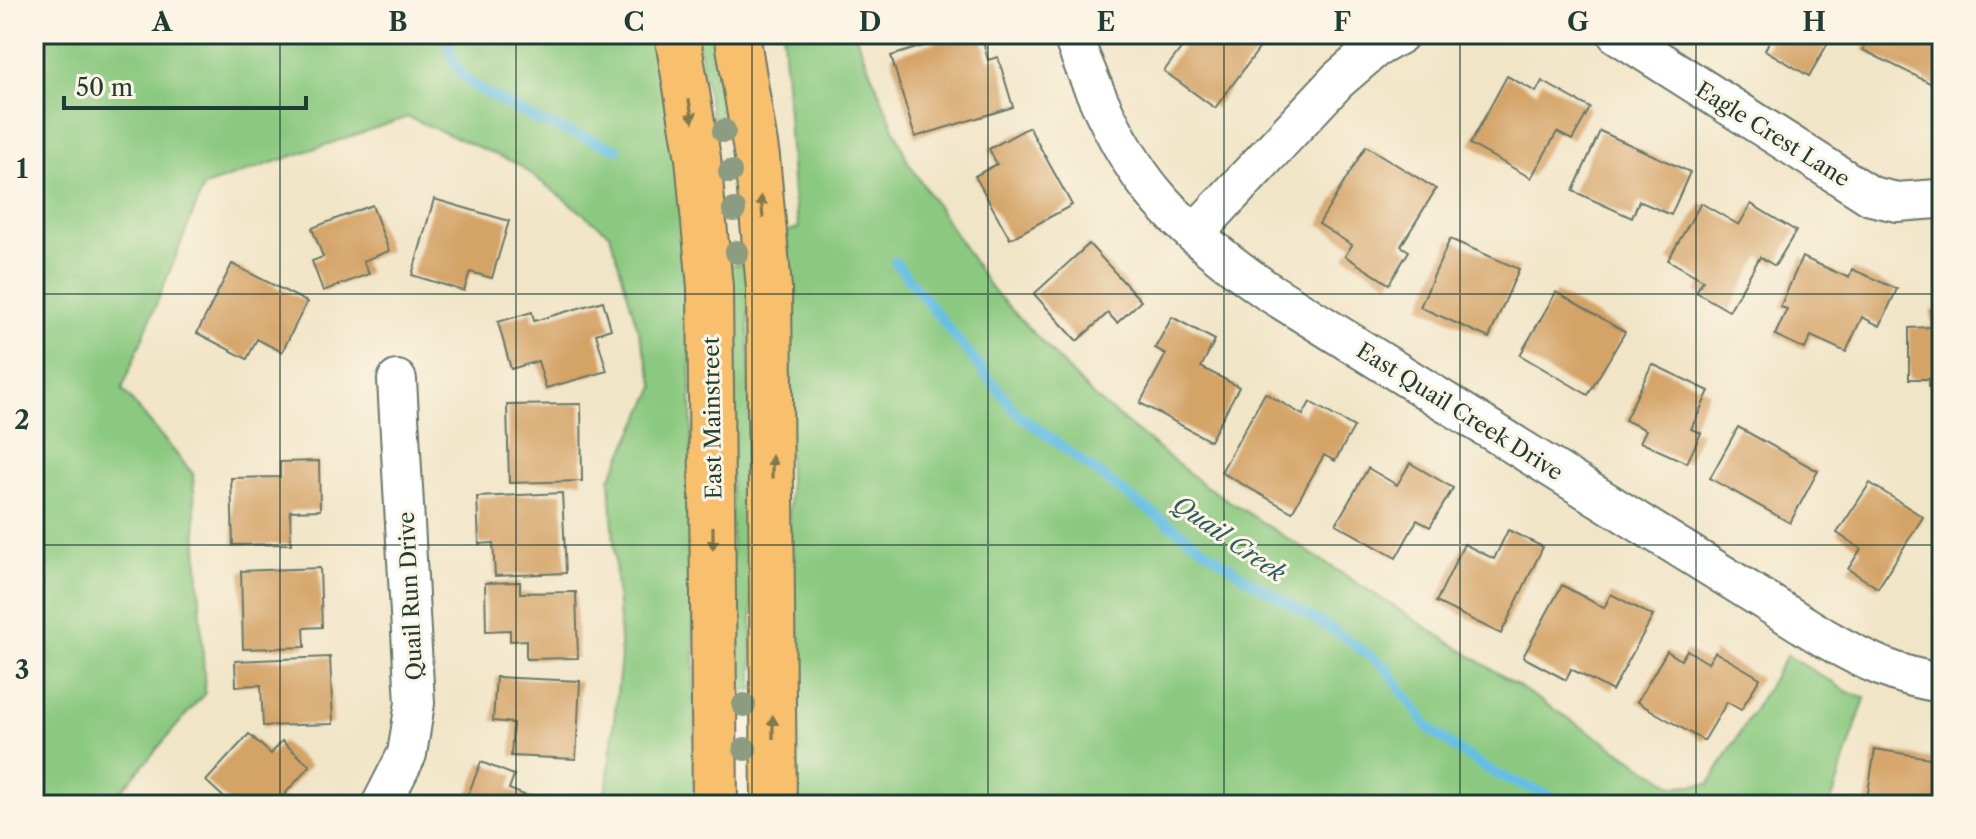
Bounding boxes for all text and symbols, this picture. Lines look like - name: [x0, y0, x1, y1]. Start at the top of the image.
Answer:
- text: A: [151, 6, 173, 38]
- text: B: [388, 6, 408, 38]
- text: C: [624, 6, 644, 38]
- text: D: [859, 6, 881, 38]
- text: E: [1097, 6, 1115, 38]
- text: F: [1333, 6, 1351, 38]
- text: G: [1567, 6, 1589, 38]
- text: H: [1802, 6, 1826, 38]
- scale bar: [64, 60, 306, 110]
- text: 50 m: [76, 73, 133, 102]
- street label: Eagle Crest Lane: [1691, 76, 1855, 193]
- one-way arrow: [685, 99, 698, 124]
- text: 1: [16, 153, 28, 185]
- one-way arrow: [755, 194, 768, 219]
- street label: East Mainstreet: [698, 336, 727, 500]
- street label: East Quail Creek Drive: [1352, 337, 1568, 486]
- text: 2: [14, 404, 30, 436]
- one-way arrow: [765, 454, 778, 479]
- water label: Quail Creek: [1167, 489, 1292, 588]
- street label: Quail Run Drive: [393, 511, 428, 681]
- one-way arrow: [707, 526, 719, 551]
- text: 3: [15, 654, 29, 686]
- one-way arrow: [767, 714, 780, 739]

